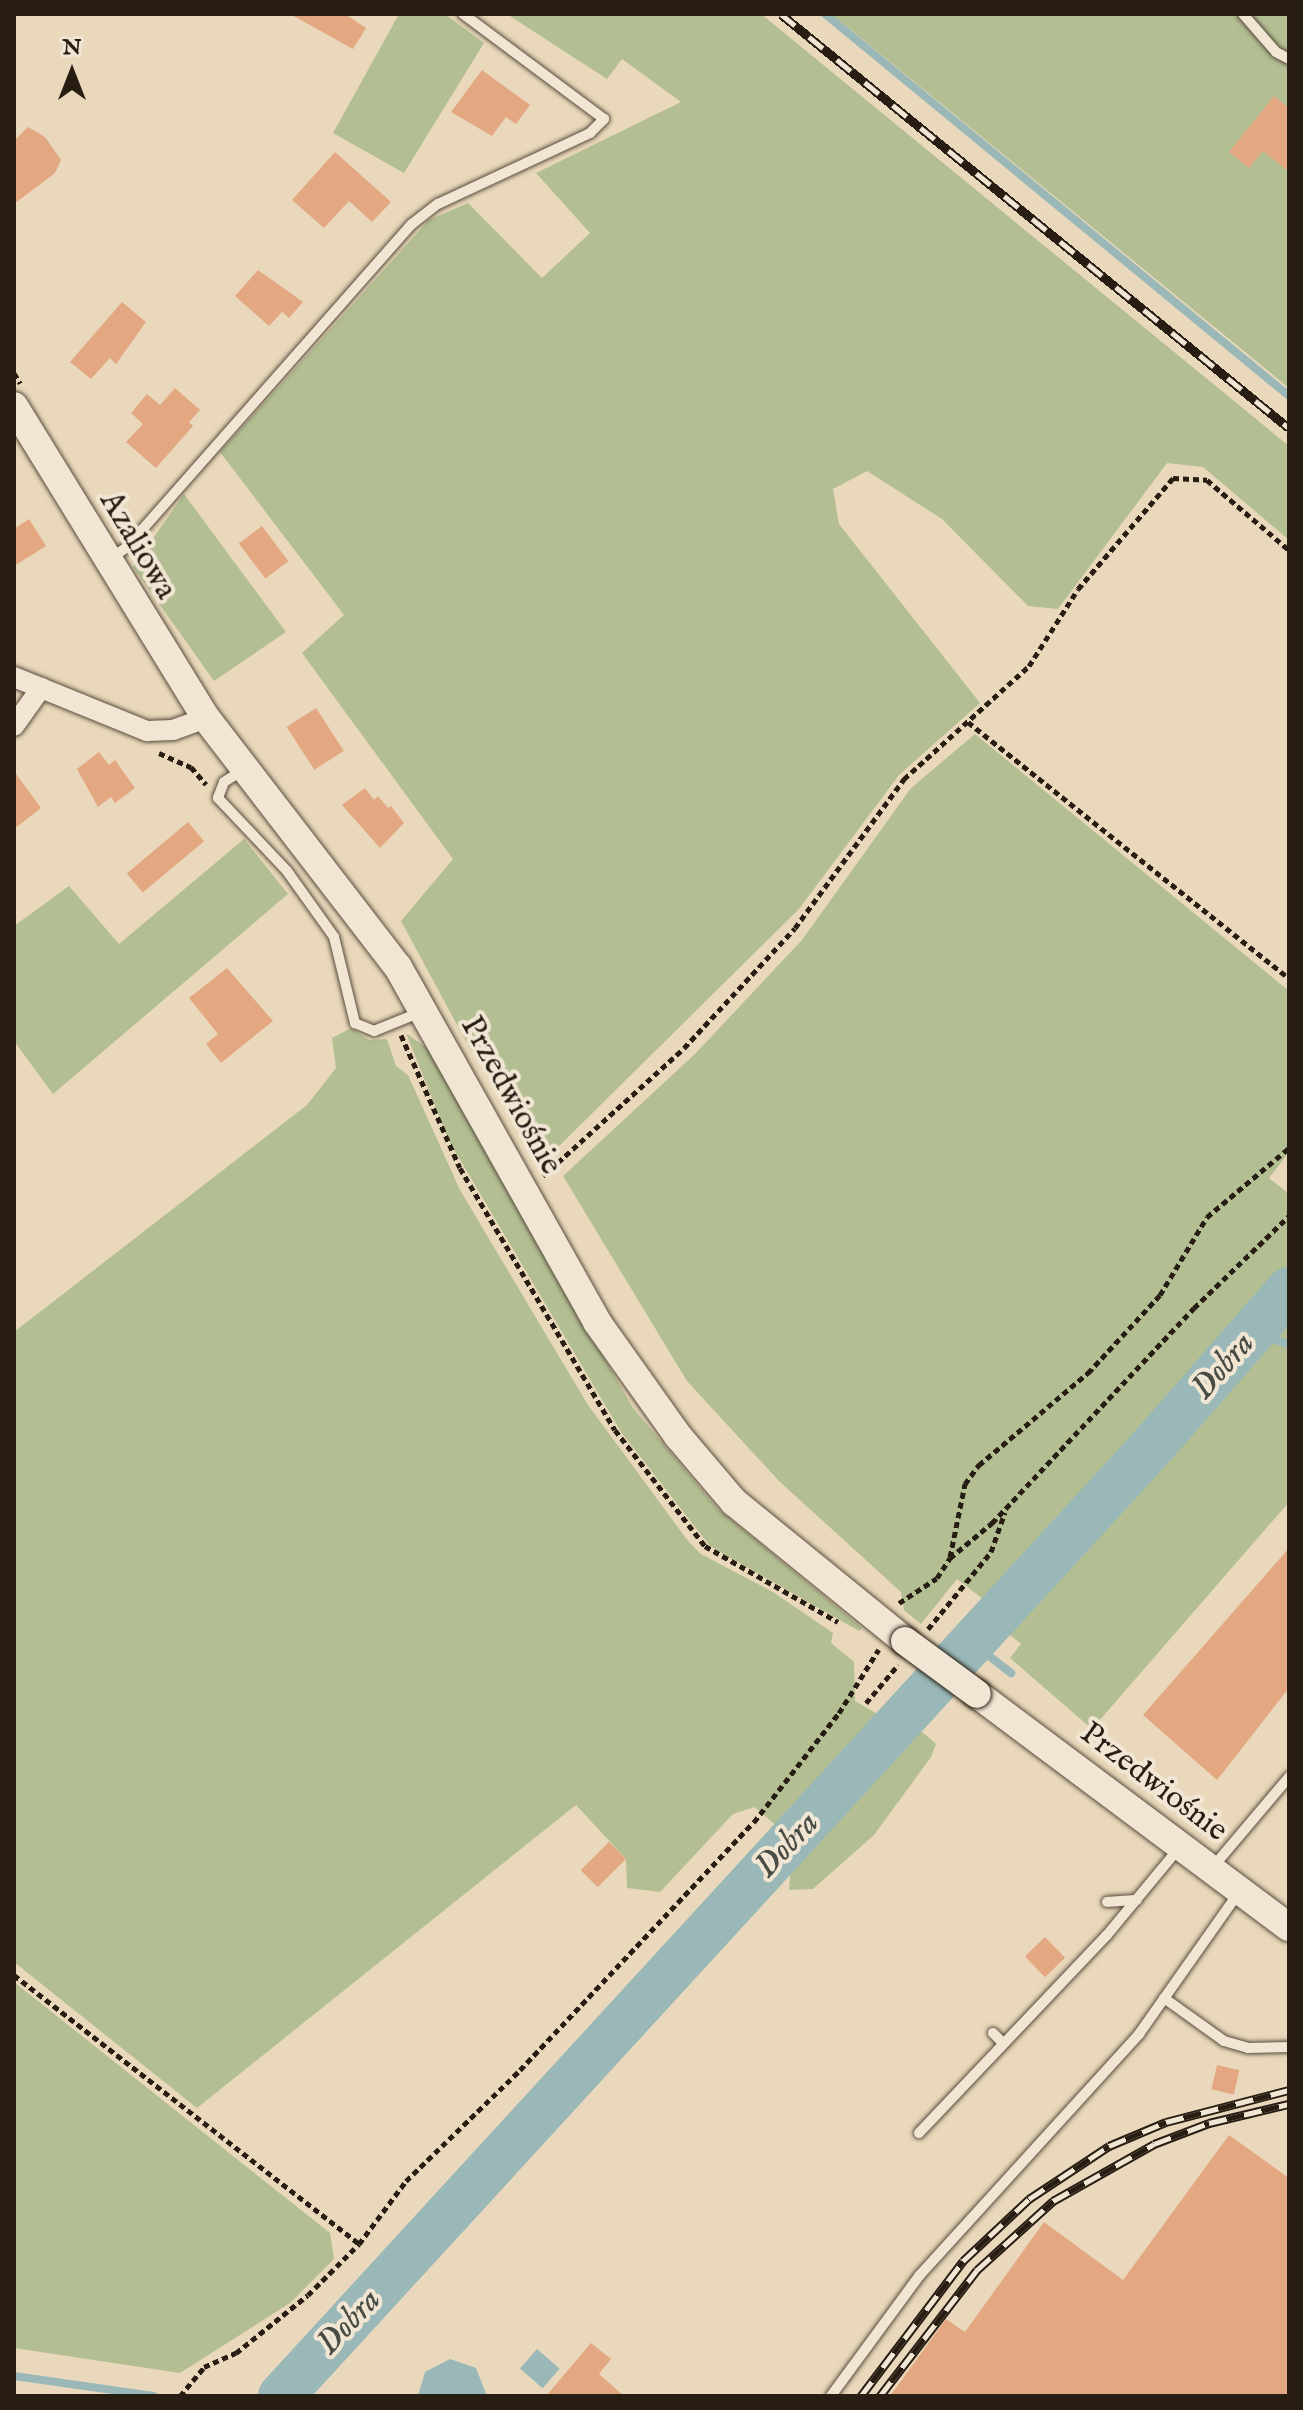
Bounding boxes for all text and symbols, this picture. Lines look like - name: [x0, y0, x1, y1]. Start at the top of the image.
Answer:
- north arrow: [32, 32, 112, 112]
- text: N: [62, 34, 82, 62]
- street label: Azaliowa: [90, 485, 184, 607]
- street label: Przedwiośnie: [451, 1010, 569, 1182]
- water label: Dobra: [1183, 1324, 1263, 1408]
- street label: Przedwiośnie: [1072, 1715, 1234, 1851]
- water label: Dobra: [746, 1803, 828, 1887]
- water label: Dobra: [308, 2280, 390, 2364]

